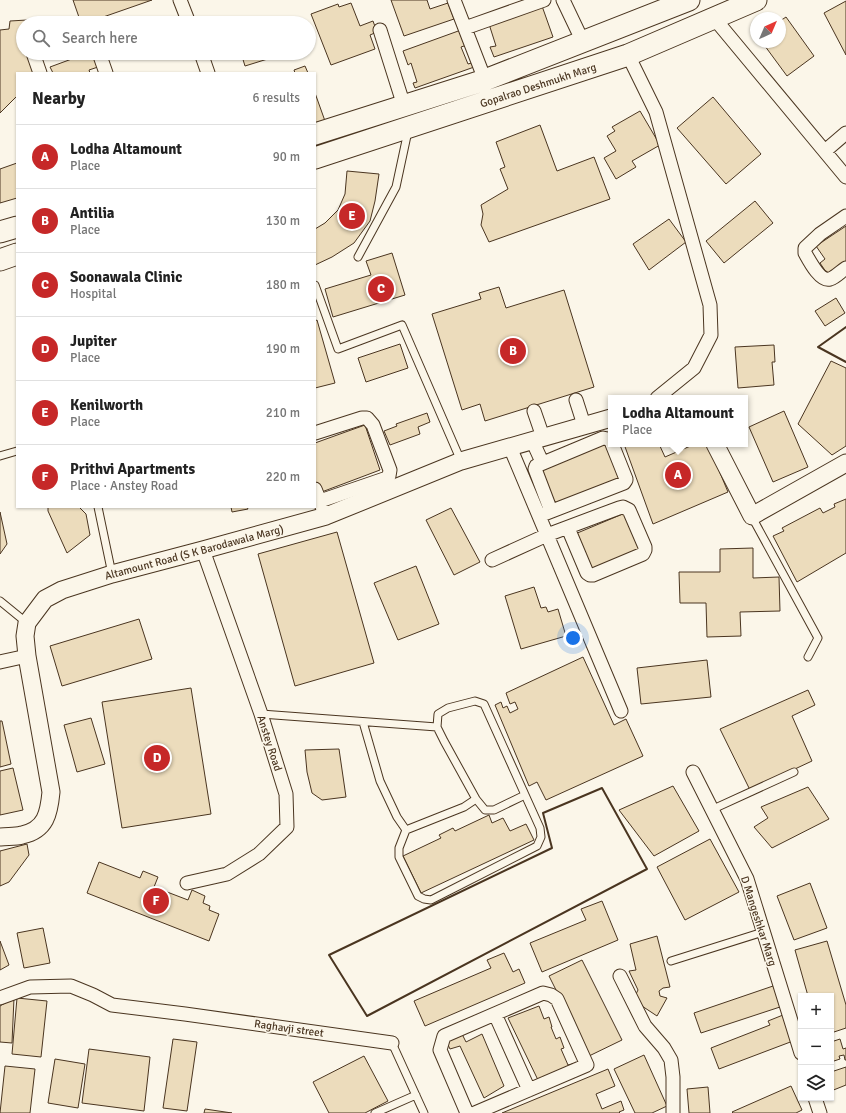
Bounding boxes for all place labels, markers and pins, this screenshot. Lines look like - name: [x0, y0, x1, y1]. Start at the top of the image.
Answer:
- pin: E: [339, 201, 365, 231]
- pin: C: [368, 274, 394, 304]
- pin: B: [500, 336, 526, 366]
- pin: A: [665, 460, 691, 490]
- pin: D: [144, 743, 170, 773]
- pin: F: [143, 886, 169, 916]

